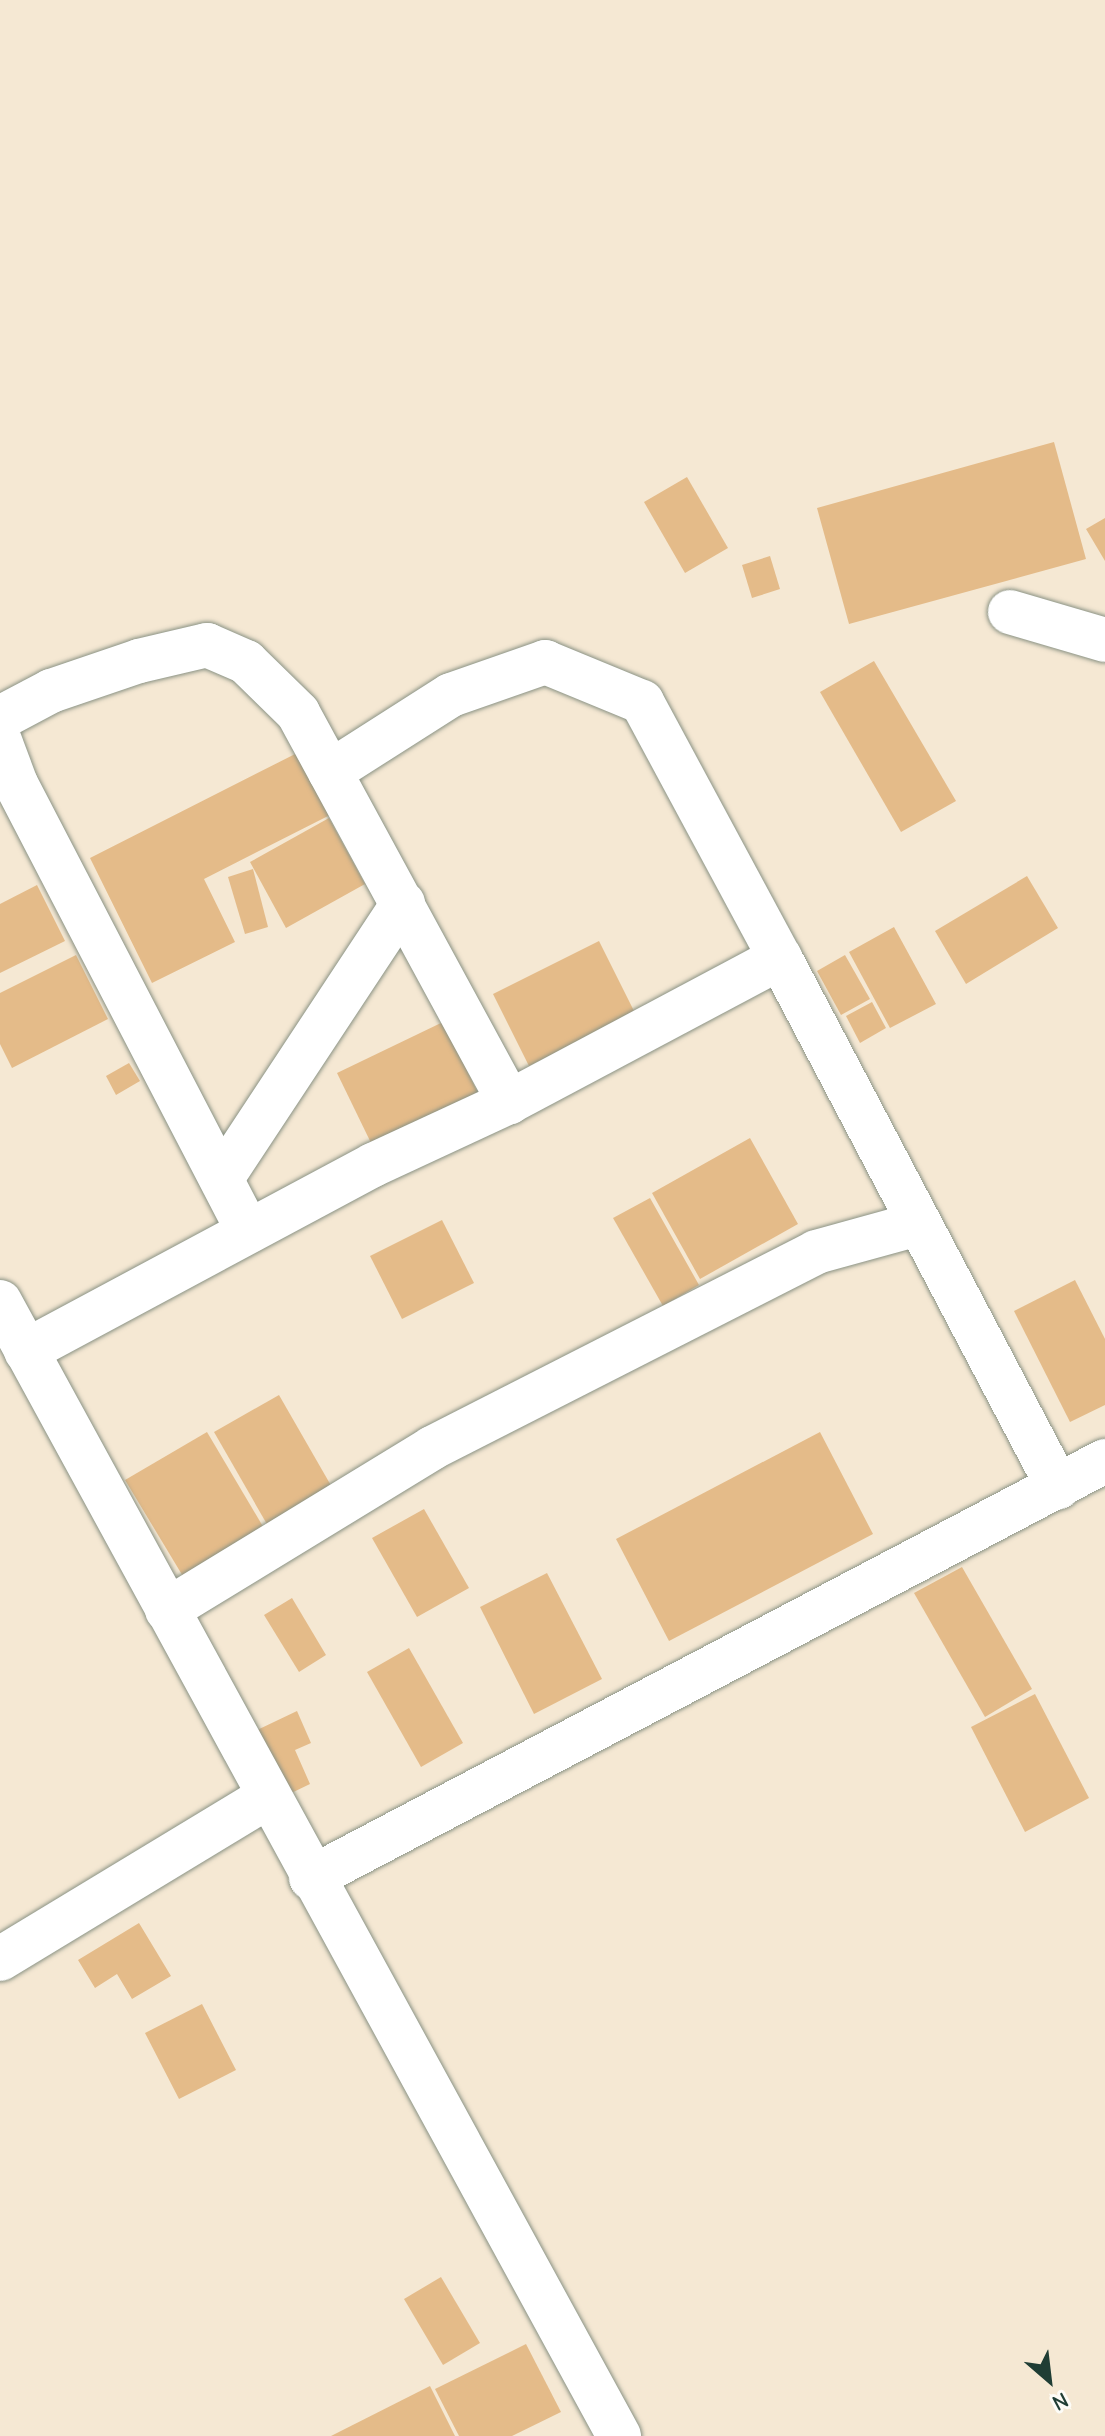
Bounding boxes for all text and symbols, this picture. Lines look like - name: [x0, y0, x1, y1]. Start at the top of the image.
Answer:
- north arrow: [1009, 2340, 1089, 2420]
- text: N: [1048, 2386, 1073, 2416]

